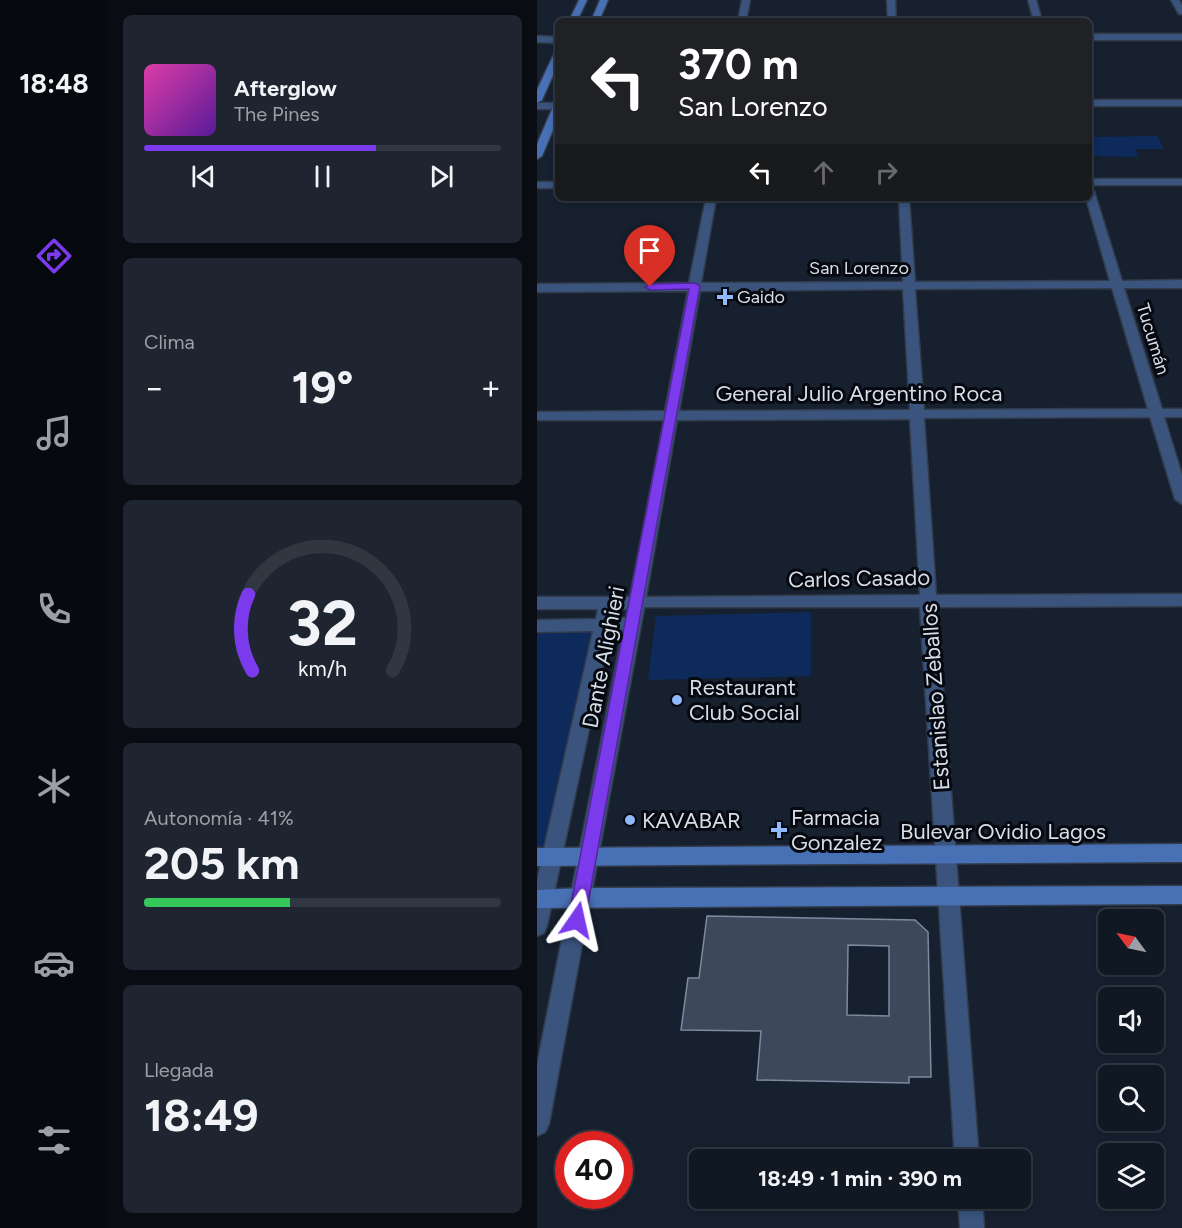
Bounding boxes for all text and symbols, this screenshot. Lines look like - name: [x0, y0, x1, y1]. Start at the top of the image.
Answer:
- text: 370 m: [678, 39, 799, 90]
- icon: left: [579, 42, 657, 120]
- text: 18:48: [19, 67, 89, 100]
- text: Afterglow: [234, 75, 337, 102]
- text: San Lorenzo: [678, 90, 828, 123]
- text: The Pines: [234, 102, 320, 126]
- icon: left: [744, 156, 777, 189]
- icon: ahead: [807, 156, 840, 189]
- icon: right: [870, 156, 903, 189]
- icon: previous: [187, 160, 220, 193]
- icon: pause: [306, 160, 339, 193]
- icon: next: [425, 160, 458, 193]
- pin: [624, 225, 675, 287]
- icon: arrive: [633, 234, 666, 267]
- icon: directions: [33, 235, 75, 277]
- street label: San Lorenzo: [809, 257, 909, 279]
- place label: Gaido: [737, 286, 785, 308]
- marker: Gaido: [718, 290, 732, 304]
- street label: Tucumán: [1132, 301, 1174, 377]
- text: Clima: [144, 330, 195, 354]
- text: 19°: [291, 360, 354, 414]
- text: −: [144, 368, 165, 407]
- text: +: [480, 368, 501, 407]
- street label: General Julio Argentino Roca: [716, 380, 1002, 407]
- icon: music: [33, 412, 75, 454]
- street label: Carlos Casado: [788, 564, 930, 593]
- street label: Dante Alighieri: [576, 584, 630, 730]
- text: 32: [287, 586, 358, 661]
- icon: phone: [33, 588, 75, 630]
- street label: Estanislao Zeballos: [915, 602, 956, 791]
- text: km/h: [298, 656, 347, 681]
- place label: Restaurant Club Social: [689, 674, 800, 726]
- marker: Restaurant Club Social: [670, 693, 684, 707]
- icon: climate: [33, 765, 75, 807]
- place label: Farmacia Gonzalez: [791, 804, 882, 856]
- text: Autonomía · 41%: [144, 806, 294, 830]
- place label: KAVABAR: [642, 807, 741, 834]
- marker: KAVABAR: [623, 813, 637, 827]
- street label: Bulevar Ovidio Lagos: [900, 818, 1106, 845]
- marker: Farmacia Gonzalez: [772, 823, 786, 837]
- text: 205 km: [144, 836, 300, 890]
- position arrow: [545, 888, 609, 952]
- north arrow: [1098, 909, 1164, 975]
- map controls: [1098, 909, 1164, 1209]
- icon: car: [33, 942, 75, 984]
- button: sound: [1098, 987, 1164, 1053]
- text: Llegada: [144, 1058, 214, 1082]
- button: search: [1098, 1065, 1164, 1131]
- text: 18:49: [144, 1088, 259, 1142]
- icon: filters: [33, 1119, 75, 1161]
- speed limit sign: 40: [555, 1131, 633, 1209]
- button: layers: [1098, 1143, 1164, 1209]
- text: 18:49 · 1 min · 390 m: [758, 1165, 962, 1192]

